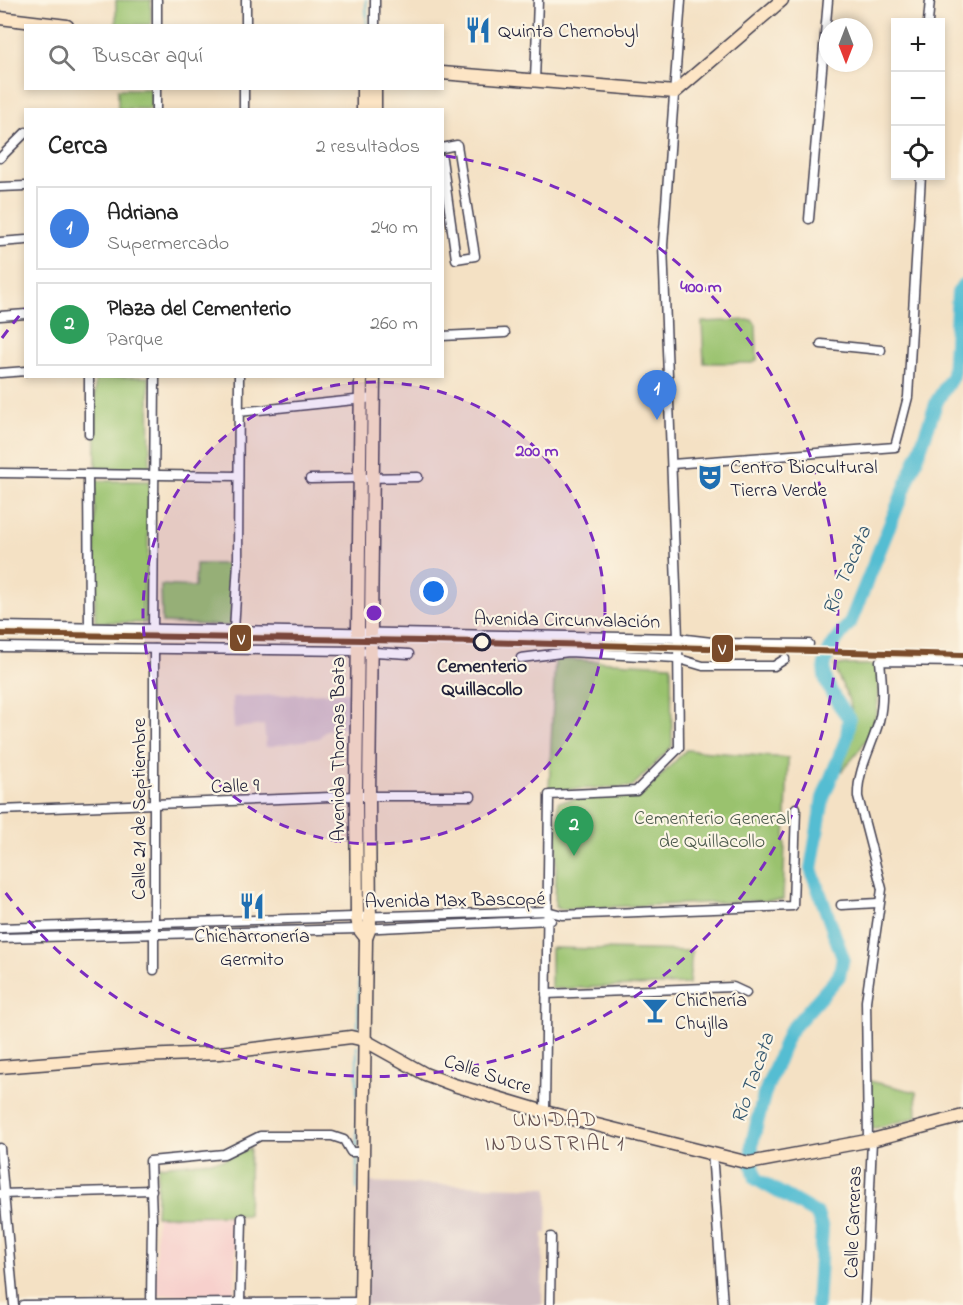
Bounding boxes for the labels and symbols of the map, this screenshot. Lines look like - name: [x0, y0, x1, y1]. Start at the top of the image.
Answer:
- restaurant icon: Quinta Chernobyl: [463, 15, 493, 45]
- place label: Quinta Chernobyl: [498, 18, 639, 47]
- north arrow: [819, 18, 873, 72]
- text: 400 m: [680, 275, 722, 301]
- pin: 1: [638, 370, 676, 420]
- text: 200 m: [515, 439, 559, 465]
- place label: Centro Biocultural Tierra Verde: [730, 454, 878, 506]
- theatre icon: Centro Biocultural Tierra Verde: [695, 462, 725, 492]
- water label: Río Tacata: [816, 521, 880, 620]
- your location: [419, 577, 448, 606]
- centre of rings: [364, 603, 384, 623]
- street label: Avenida Circunvalación: [474, 605, 661, 638]
- line badge: V: [229, 624, 252, 652]
- text: V: [236, 628, 245, 652]
- marker: Cementerio Quillacollo: [473, 633, 491, 651]
- line badge: V: [711, 634, 734, 663]
- text: V: [717, 638, 726, 662]
- place label: Cementerio Quillacollo: [437, 653, 527, 705]
- street label: Avenida Thomas Bata: [325, 657, 354, 841]
- street label: Calle 21 de Septiembre: [126, 718, 155, 900]
- street label: Calle 9: [210, 772, 260, 803]
- park label: Cementerio General de Quillacollo: [634, 805, 790, 857]
- pin: 2: [554, 806, 594, 856]
- street label: Avenida Max Bascopé: [365, 885, 546, 918]
- restaurant icon: Chicharronería Germito: [237, 891, 267, 921]
- place label: Chicharronería Germito: [194, 923, 310, 975]
- place label: Chichería Chujlla: [675, 987, 747, 1039]
- bar icon: Chichería Chujlla: [640, 995, 670, 1025]
- water label: Río Tacata: [724, 1029, 784, 1128]
- street label: Calle Sucre: [440, 1048, 535, 1103]
- district label: UNIDAD INDUSTRIAL 1: [485, 1106, 625, 1160]
- street label: Calle Carreras: [838, 1165, 871, 1279]

